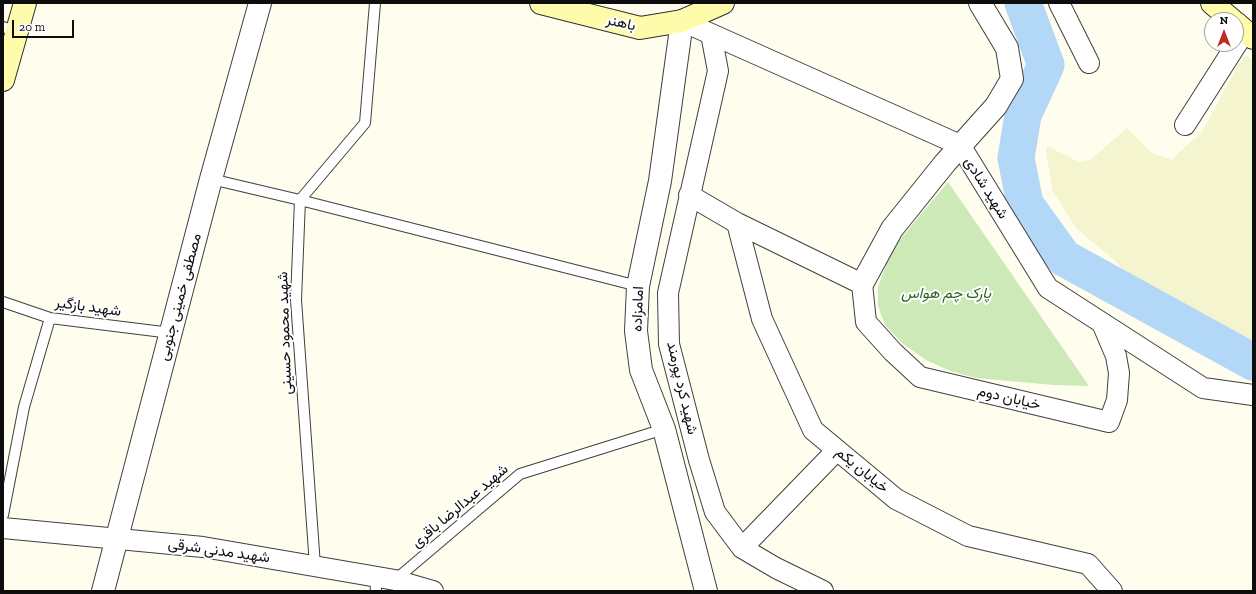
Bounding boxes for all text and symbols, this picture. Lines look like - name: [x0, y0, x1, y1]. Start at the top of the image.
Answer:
- street label: باهنر: [605, 11, 637, 35]
- scale bar: [14, 12, 76, 38]
- north arrow: [1204, 12, 1244, 52]
- text: N: [1220, 14, 1228, 27]
- text: 20 m: [19, 20, 45, 34]
- street label: شهید شادی: [960, 154, 1012, 222]
- street label: مصطفی خمینی جنوبی: [154, 231, 206, 363]
- street label: شهید محمود حسینی: [274, 271, 296, 395]
- park label: پارک چم هواس: [901, 285, 991, 303]
- street label: امامزاده: [628, 286, 648, 332]
- street label: شهید بازگیر: [54, 293, 122, 321]
- street label: شهید کرد پورمند: [663, 340, 701, 436]
- street label: خیابان دوم: [976, 382, 1042, 414]
- street label: خیابان یکم: [832, 443, 892, 497]
- street label: شهید عبدالرضا باقری: [408, 460, 512, 552]
- street label: شهید مدنی شرقی: [167, 535, 271, 567]

